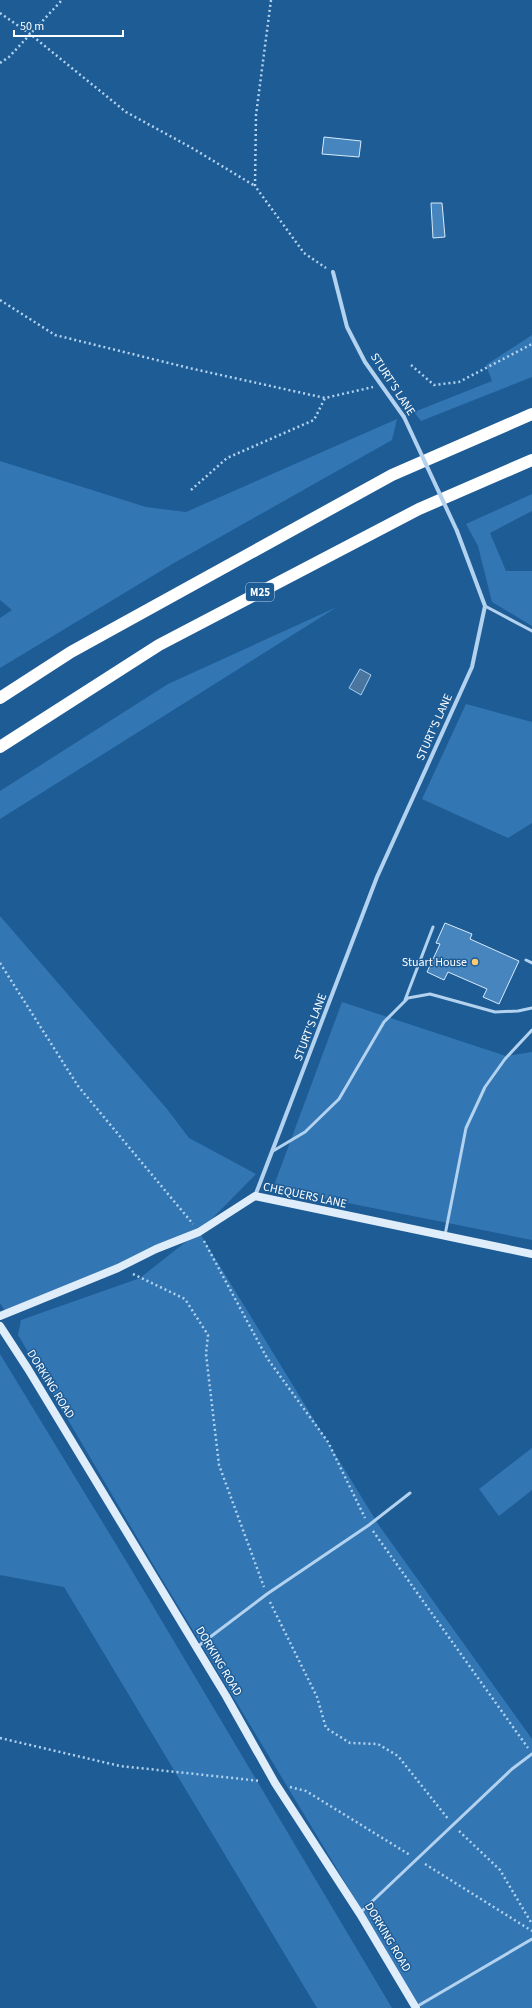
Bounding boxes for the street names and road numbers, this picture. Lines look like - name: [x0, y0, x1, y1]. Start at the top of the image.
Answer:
- street label: STURT'S LANE: [366, 350, 419, 419]
- road number: M25: [246, 583, 274, 601]
- street label: STURT'S LANE: [412, 691, 457, 763]
- street label: STURT'S LANE: [290, 991, 331, 1064]
- street label: CHEQUERS LANE: [262, 1178, 348, 1213]
- street label: DORKING ROAD: [23, 1347, 79, 1422]
- street label: DORKING ROAD: [191, 1623, 246, 1699]
- street label: DORKING ROAD: [360, 1899, 415, 1975]

